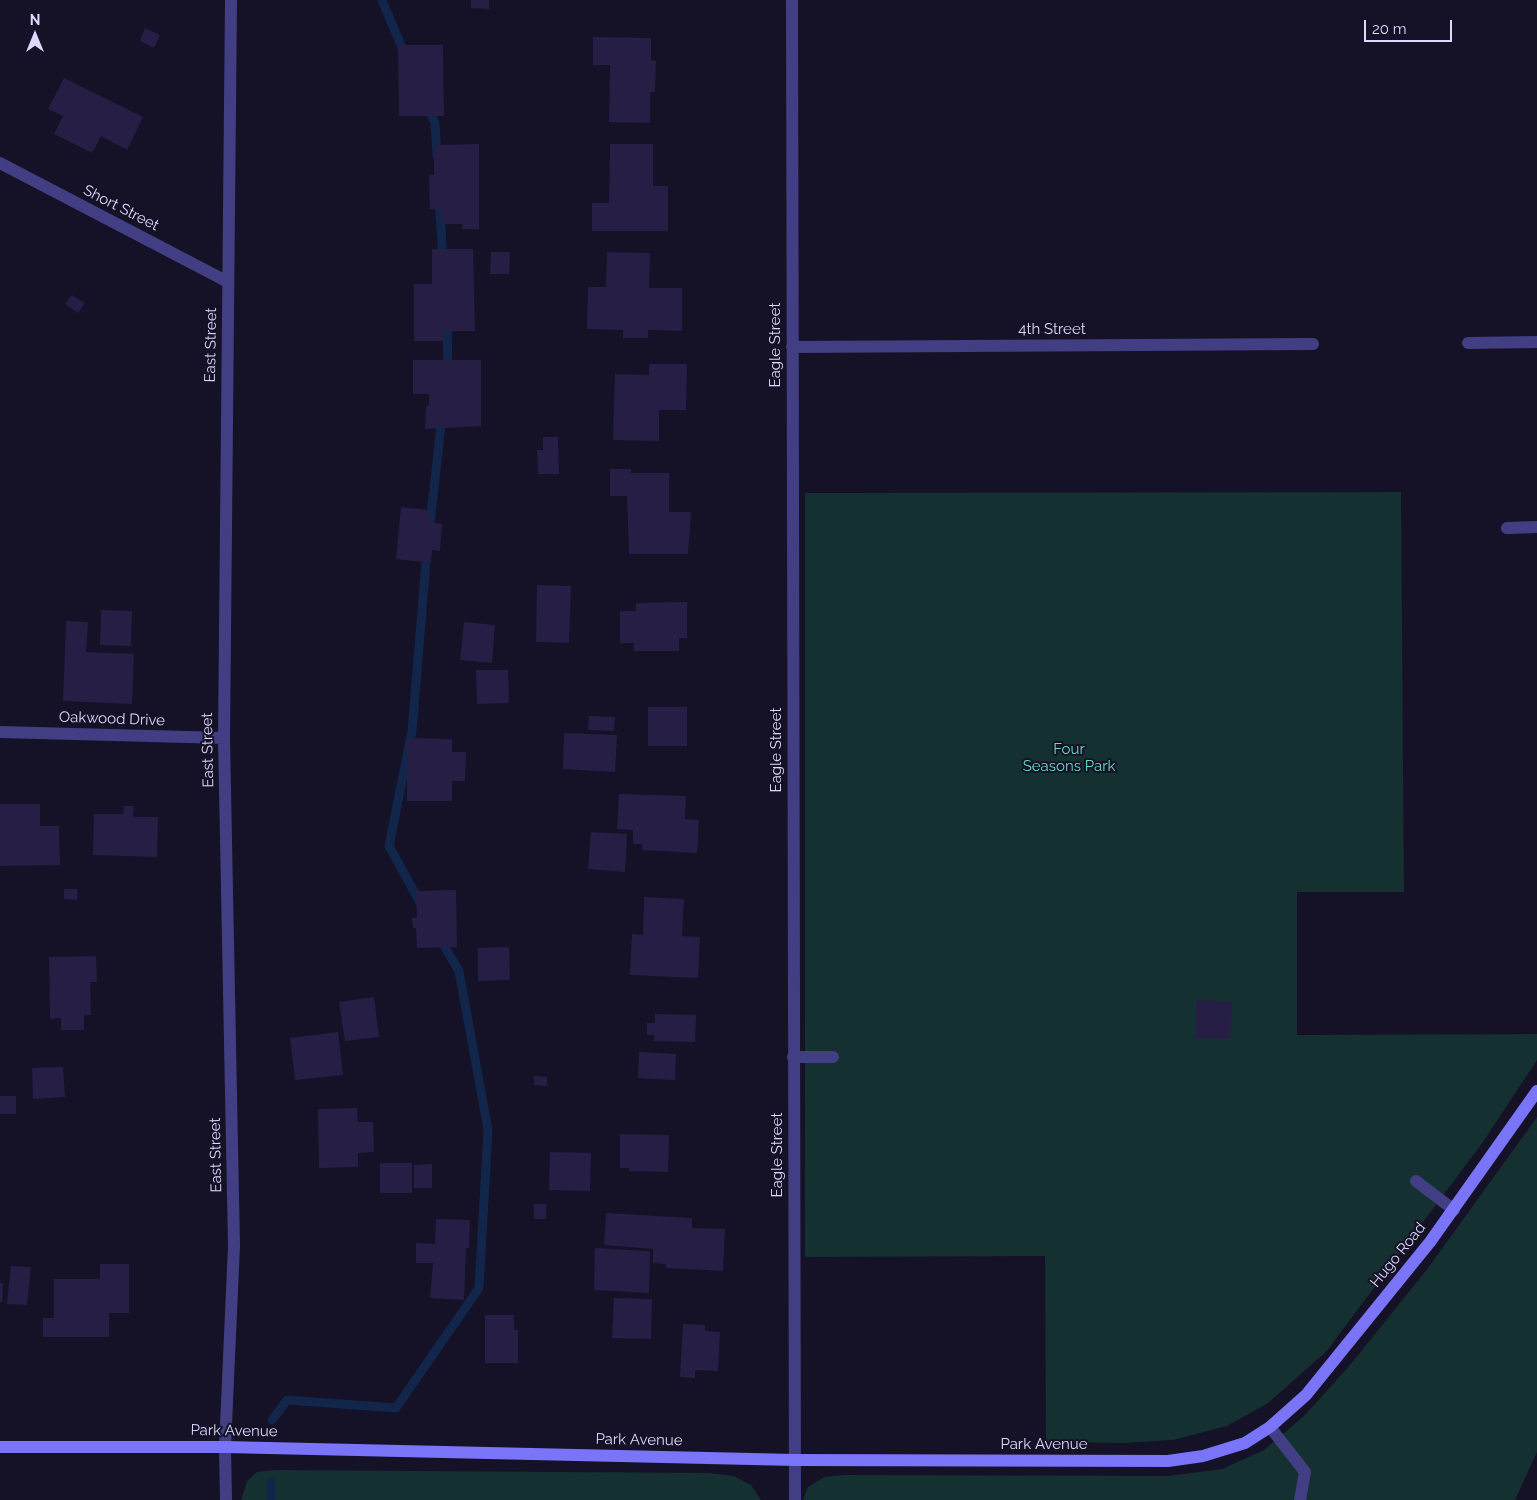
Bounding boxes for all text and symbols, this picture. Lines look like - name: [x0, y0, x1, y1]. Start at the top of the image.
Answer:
- north arrow: [10, 10, 60, 60]
- scale bar: [1367, 10, 1454, 42]
- text: N: [30, 12, 40, 28]
- text: 20 m: [1372, 20, 1407, 38]
- street label: Short Street: [80, 181, 162, 235]
- street label: Eagle Street: [766, 303, 784, 387]
- street label: East Street: [201, 307, 221, 383]
- street label: 4th Street: [1018, 320, 1086, 338]
- street label: Oakwood Drive: [59, 708, 165, 730]
- street label: Eagle Street: [767, 708, 785, 792]
- street label: East Street: [198, 712, 218, 788]
- park label: Four Seasons Park: [1023, 740, 1115, 775]
- street label: Eagle Street: [768, 1113, 786, 1197]
- street label: East Street: [206, 1117, 226, 1193]
- street label: Hugo Road: [1366, 1219, 1430, 1291]
- street label: Park Avenue: [190, 1421, 278, 1441]
- street label: Park Avenue: [595, 1430, 683, 1450]
- street label: Park Avenue: [1000, 1435, 1088, 1453]

